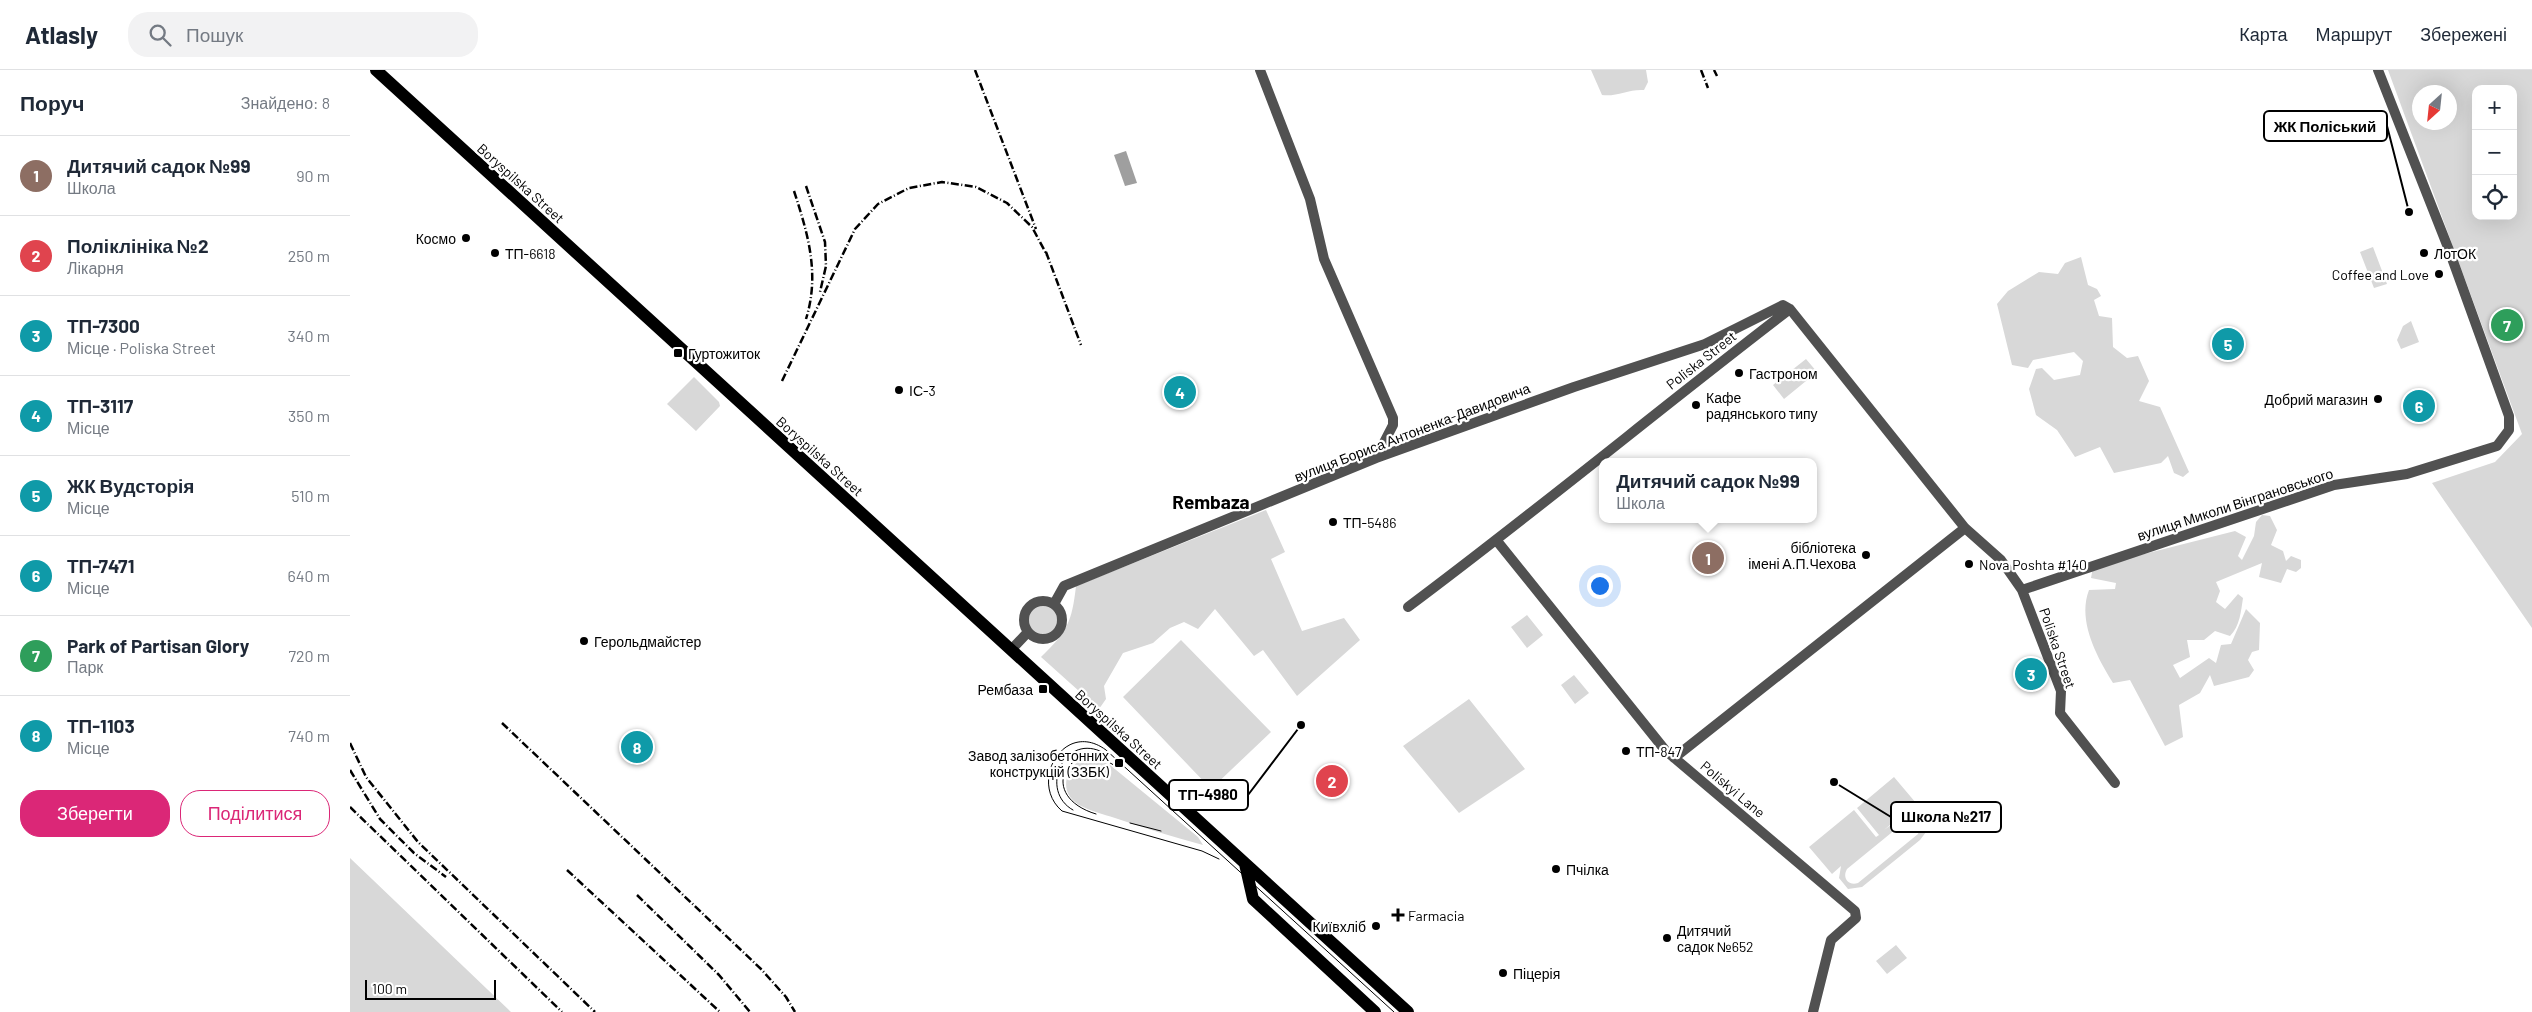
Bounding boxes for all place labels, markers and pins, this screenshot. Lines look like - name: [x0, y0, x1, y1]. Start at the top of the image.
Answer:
- callout: ЖК Поліський: [2264, 111, 2387, 141]
- place label: Космо: [416, 230, 456, 247]
- marker: Космо: [460, 232, 472, 244]
- place label: ТП-6618: [505, 245, 556, 262]
- place label: ЛотОК: [2434, 245, 2477, 262]
- marker: ТП-6618: [489, 247, 501, 259]
- marker: ЛотОК: [2418, 247, 2430, 259]
- place label: Coffee and Love: [2332, 266, 2429, 283]
- marker: Coffee and Love: [2433, 268, 2445, 280]
- pin: 7: [2491, 306, 2523, 344]
- pin: 5: [2212, 325, 2244, 363]
- place label: Гуртожиток: [688, 345, 761, 362]
- marker: Гуртожиток: [672, 347, 684, 359]
- place label: Гастроном: [1749, 365, 1818, 382]
- marker: Гастроном: [1733, 367, 1745, 379]
- pin: 4: [1164, 373, 1196, 411]
- place label: ІС-3: [909, 382, 936, 399]
- marker: ІС-3: [893, 384, 905, 396]
- pin: 6: [2403, 387, 2435, 425]
- place label: Кафе радянського типу: [1706, 389, 1818, 422]
- place label: Добрий магазин: [2265, 391, 2368, 408]
- marker: Добрий магазин: [2372, 393, 2384, 405]
- marker: Кафе радянського типу: [1690, 399, 1702, 411]
- place label: ТП-5486: [1343, 514, 1397, 531]
- marker: ТП-5486: [1327, 516, 1339, 528]
- pin: 1: [1692, 539, 1724, 577]
- place label: бібліотека імені А.П.Чехова: [1748, 539, 1856, 572]
- marker: бібліотека імені А.П.Чехова: [1860, 549, 1872, 561]
- place label: Nova Poshta #140: [1979, 556, 2087, 573]
- marker: Nova Poshta #140: [1963, 558, 1975, 570]
- place label: Герольдмайстер: [594, 633, 702, 650]
- marker: Герольдмайстер: [578, 635, 590, 647]
- pin: 3: [2015, 655, 2047, 693]
- place label: Рембаза: [977, 681, 1033, 698]
- marker: Рембаза: [1037, 683, 1049, 695]
- pin: 8: [621, 728, 653, 766]
- place label: ТП-847: [1636, 743, 1682, 760]
- marker: ТП-847: [1620, 745, 1632, 757]
- place label: Завод залізобетонних конструкцій (ЗЗБК): [968, 747, 1109, 780]
- marker: Завод залізобетонних конструкцій (ЗЗБК): [1113, 757, 1125, 769]
- pin: 2: [1316, 762, 1348, 800]
- callout: ТП-4980: [1169, 780, 1248, 810]
- callout: Школа №217: [1891, 802, 2001, 832]
- place label: Пчілка: [1566, 861, 1609, 878]
- marker: Пчілка: [1550, 863, 1562, 875]
- place label: Farmacia: [1408, 907, 1465, 924]
- marker: Farmacia: [1392, 909, 1404, 921]
- place label: Київхліб: [1312, 918, 1366, 935]
- marker: Київхліб: [1370, 920, 1382, 932]
- place label: Дитячий садок №652: [1677, 922, 1754, 955]
- marker: Дитячий садок №652: [1661, 932, 1673, 944]
- place label: Піцерія: [1513, 965, 1560, 982]
- marker: Піцерія: [1497, 967, 1509, 979]

